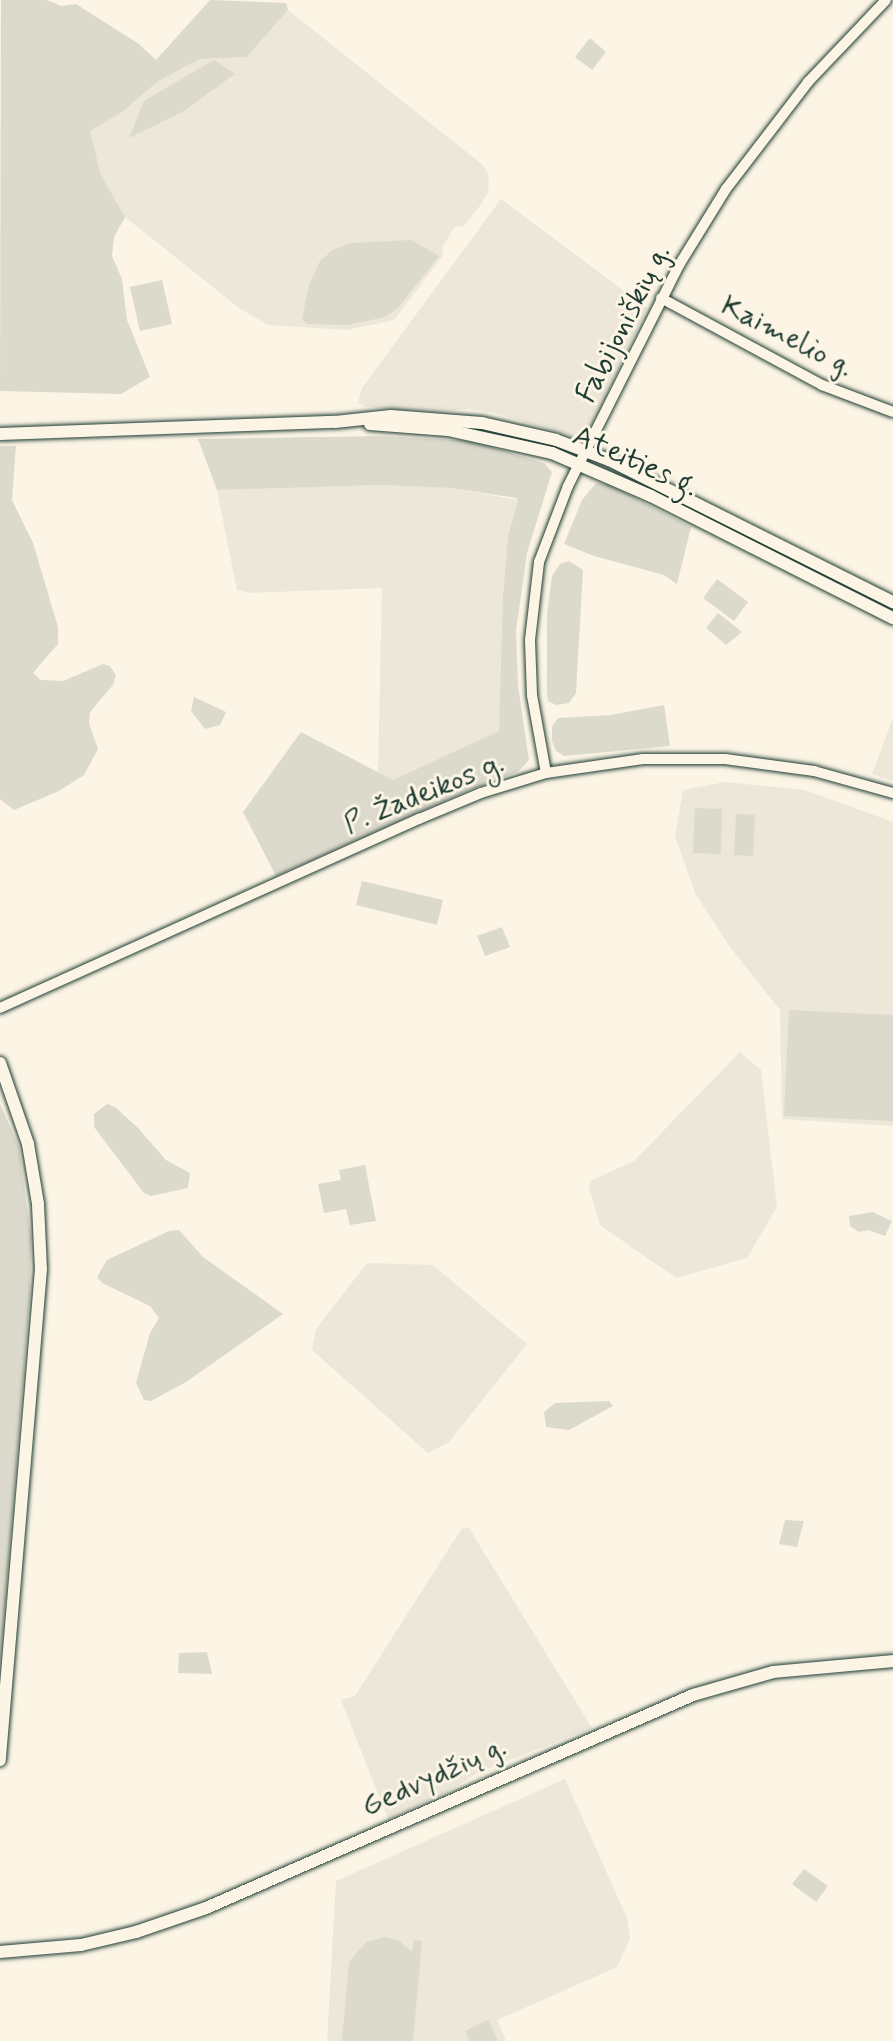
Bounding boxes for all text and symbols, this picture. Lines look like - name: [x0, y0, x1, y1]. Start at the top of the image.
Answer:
- street label: Fabijoniškių g.: [569, 239, 679, 409]
- street label: Kaimelio g.: [715, 288, 859, 386]
- street label: Ateities g.: [567, 419, 703, 505]
- street label: P. Žadeikos g.: [340, 746, 508, 842]
- street label: Gedvydžių g.: [356, 1729, 512, 1825]

